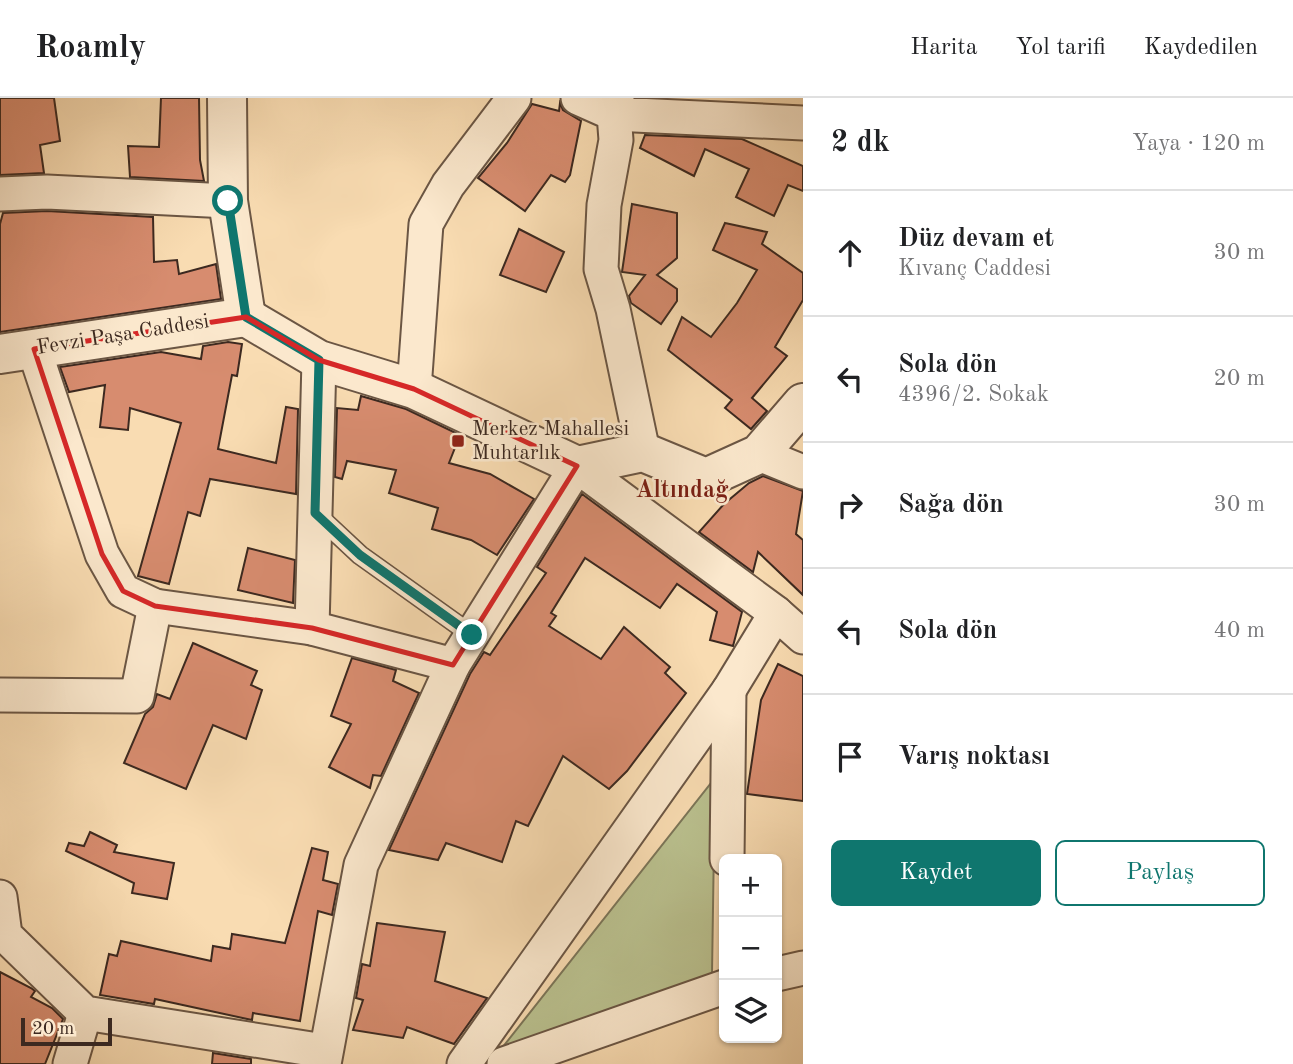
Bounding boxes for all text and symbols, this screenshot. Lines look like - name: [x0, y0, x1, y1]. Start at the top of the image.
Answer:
- text: Roamly: [35, 32, 146, 65]
- text: Harita: [910, 36, 978, 60]
- text: Yol tarifi: [1016, 36, 1106, 60]
- text: Kaydedilen: [1144, 36, 1258, 60]
- text: 2 dk: [831, 128, 890, 158]
- text: Yaya · 120 m: [1132, 132, 1265, 155]
- route start: [212, 185, 243, 216]
- text: Düz devam et: [898, 226, 1054, 252]
- icon: ahead: [831, 234, 869, 272]
- text: 30 m: [1214, 241, 1265, 264]
- text: Kıvanç Caddesi: [898, 257, 1051, 280]
- street label: Fevzi Paşa Caddesi: [35, 311, 211, 359]
- text: Sola dön: [898, 352, 997, 378]
- icon: left: [831, 360, 869, 398]
- text: 20 m: [1214, 367, 1265, 390]
- text: 4396/2. Sokak: [898, 383, 1049, 406]
- place label: Merkez Mahallesi Muhtarlık: [472, 419, 629, 464]
- marker: Merkez Mahallesi Muhtarlık: [450, 433, 466, 449]
- district label: Altındağ: [635, 479, 729, 503]
- icon: right: [831, 486, 869, 524]
- text: Sağa dön: [898, 492, 1004, 518]
- text: 30 m: [1214, 493, 1265, 516]
- icon: left: [831, 612, 869, 650]
- text: Sola dön: [898, 618, 997, 644]
- route end: [456, 619, 487, 650]
- text: 40 m: [1214, 619, 1265, 642]
- icon: arrive: [831, 738, 869, 776]
- text: Varış noktası: [898, 744, 1050, 770]
- button: Kaydet: [831, 840, 1041, 906]
- button: Paylaş: [1055, 840, 1265, 906]
- map controls: [719, 854, 782, 1043]
- button: +: [719, 854, 782, 917]
- button: −: [719, 917, 782, 980]
- button: layers: [719, 980, 782, 1043]
- scale bar: [21, 1015, 112, 1047]
- text: 20 m: [32, 1020, 74, 1039]

